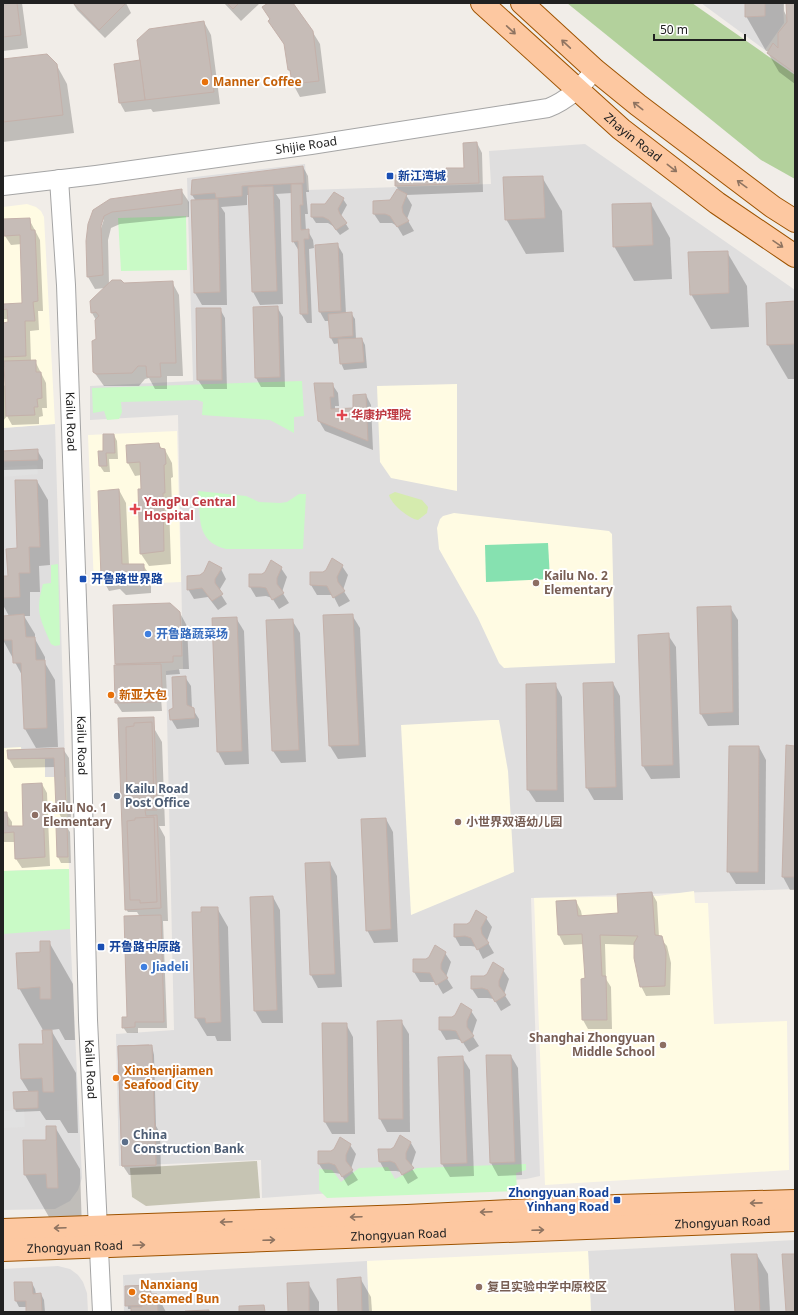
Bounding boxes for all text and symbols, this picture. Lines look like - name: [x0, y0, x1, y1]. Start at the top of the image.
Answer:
- scale bar: [654, 16, 745, 42]
- text: 50 m: [660, 21, 688, 38]
- one-way arrow: [506, 25, 516, 35]
- one-way arrow: [561, 39, 571, 49]
- place label: Manner Coffee: [213, 73, 302, 90]
- marker: Manner Coffee: [200, 77, 210, 87]
- one-way arrow: [633, 101, 644, 110]
- street label: Zhayin Road: [600, 109, 665, 165]
- street label: Shijie Road: [274, 132, 338, 158]
- one-way arrow: [667, 164, 678, 173]
- place label: 新江湾城: [398, 167, 446, 184]
- marker: 新江湾城: [385, 171, 395, 181]
- one-way arrow: [736, 180, 747, 188]
- one-way arrow: [772, 240, 783, 248]
- street label: Kailu Road: [62, 391, 81, 452]
- place label: 华康护理院: [351, 406, 411, 423]
- marker: 华康护理院: [336, 409, 348, 421]
- place label: YangPu Central Hospital: [144, 493, 236, 524]
- marker: YangPu Central Hospital: [129, 503, 141, 515]
- place label: Kailu No. 2 Elementary: [544, 567, 613, 598]
- place label: 开鲁路世界路: [91, 570, 163, 587]
- marker: 开鲁路世界路: [78, 574, 88, 584]
- marker: Kailu No. 2 Elementary: [531, 578, 541, 588]
- place label: 开鲁路蔬菜场: [156, 625, 228, 642]
- marker: 开鲁路蔬菜场: [143, 629, 153, 639]
- place label: 新亚大包: [119, 686, 167, 703]
- marker: 新亚大包: [106, 690, 116, 700]
- street label: Kailu Road: [73, 715, 91, 776]
- place label: Kailu Road Post Office: [125, 780, 190, 811]
- marker: Kailu Road Post Office: [112, 791, 122, 801]
- place label: Kailu No. 1 Elementary: [43, 799, 112, 830]
- marker: Kailu No. 1 Elementary: [30, 810, 40, 820]
- place label: 小世界双语幼儿园: [466, 813, 562, 830]
- marker: 小世界双语幼儿园: [453, 817, 463, 827]
- place label: 开鲁路中原路: [109, 938, 181, 955]
- marker: 开鲁路中原路: [96, 942, 106, 952]
- place label: Jiadeli: [151, 958, 189, 975]
- marker: Jiadeli: [139, 962, 149, 972]
- place label: Shanghai Zhongyuan Middle School: [529, 1029, 655, 1060]
- street label: Kailu Road: [81, 1039, 101, 1100]
- marker: Shanghai Zhongyuan Middle School: [658, 1040, 668, 1050]
- place label: Xinshenjiamen Seafood City: [124, 1062, 213, 1093]
- marker: Xinshenjiamen Seafood City: [111, 1073, 121, 1083]
- place label: China Construction Bank: [133, 1126, 245, 1157]
- marker: China Construction Bank: [120, 1137, 130, 1147]
- place label: Zhongyuan Road Yinhang Road: [508, 1184, 609, 1215]
- marker: Zhongyuan Road Yinhang Road: [612, 1195, 622, 1205]
- one-way arrow: [750, 1199, 763, 1206]
- one-way arrow: [480, 1209, 493, 1216]
- street label: Zhongyuan Road: [674, 1212, 771, 1233]
- one-way arrow: [350, 1214, 363, 1221]
- one-way arrow: [220, 1218, 233, 1226]
- one-way arrow: [54, 1224, 67, 1232]
- street label: Zhongyuan Road: [350, 1224, 447, 1245]
- one-way arrow: [531, 1227, 544, 1234]
- street label: Zhongyuan Road: [27, 1236, 123, 1257]
- one-way arrow: [262, 1236, 275, 1244]
- one-way arrow: [132, 1241, 145, 1249]
- place label: Nanxiang Steamed Bun: [140, 1276, 219, 1307]
- place label: 复旦实验中学中原校区: [487, 1278, 607, 1295]
- marker: 复旦实验中学中原校区: [474, 1282, 484, 1292]
- marker: Nanxiang Steamed Bun: [127, 1287, 137, 1297]

